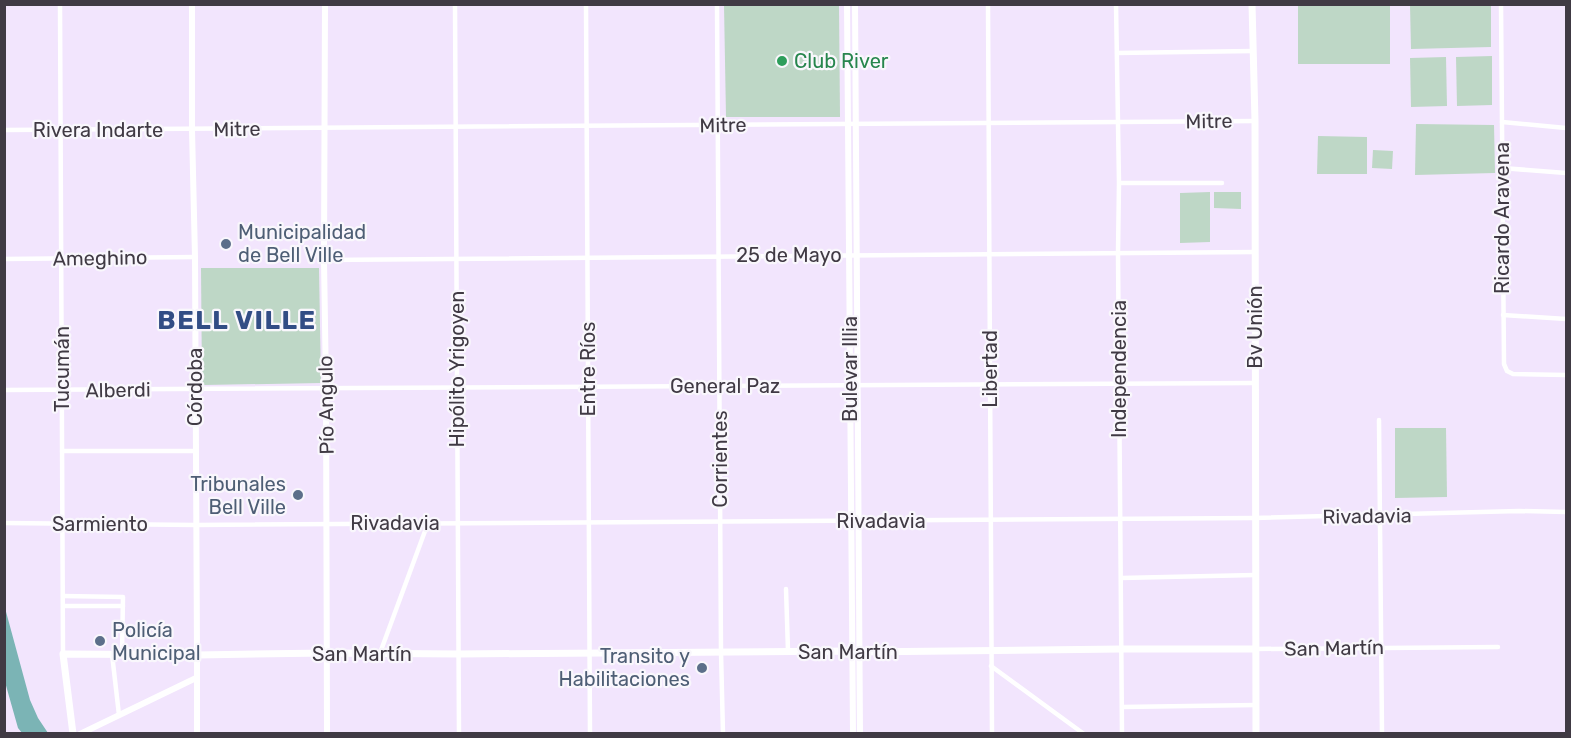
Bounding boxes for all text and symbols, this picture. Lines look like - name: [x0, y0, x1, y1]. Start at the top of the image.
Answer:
- place label: Club River: [794, 49, 889, 73]
- marker: Club River: [775, 54, 789, 68]
- street label: Mitre: [1185, 109, 1233, 133]
- street label: Mitre: [699, 113, 747, 137]
- street label: Mitre: [213, 117, 261, 141]
- street label: Rivera Indarte: [33, 118, 163, 142]
- street label: Ricardo Aravena: [1490, 142, 1514, 294]
- place label: Municipalidad de Bell Ville: [238, 220, 366, 267]
- marker: Municipalidad de Bell Ville: [219, 237, 233, 251]
- street label: 25 de Mayo: [736, 243, 842, 267]
- street label: Ameghino: [52, 245, 148, 271]
- street label: Bv Unión: [1243, 285, 1267, 369]
- street label: Hipólito Yrigoyen: [445, 291, 469, 447]
- street label: Independencia: [1107, 300, 1131, 438]
- district label: BELL VILLE: [157, 305, 317, 336]
- street label: Bulevar Illia: [838, 316, 862, 422]
- street label: Entre Ríos: [576, 321, 600, 417]
- street label: Tucumán: [50, 326, 74, 412]
- street label: Libertad: [978, 330, 1002, 408]
- street label: Córdoba: [183, 348, 207, 426]
- street label: Pío Angulo: [313, 355, 339, 455]
- street label: General Paz: [670, 374, 780, 398]
- street label: Alberdi: [85, 377, 151, 403]
- street label: Corrientes: [708, 410, 732, 508]
- place label: Tribunales Bell Ville: [190, 472, 286, 519]
- marker: Tribunales Bell Ville: [291, 488, 305, 502]
- street label: Rivadavia: [1322, 503, 1412, 529]
- street label: Rivadavia: [836, 509, 926, 533]
- street label: Rivadavia: [350, 511, 440, 535]
- street label: Sarmiento: [52, 512, 148, 536]
- place label: Policía Municipal: [112, 618, 201, 665]
- marker: Policía Municipal: [93, 634, 107, 648]
- street label: San Martín: [1284, 635, 1384, 661]
- street label: San Martín: [798, 640, 898, 664]
- street label: San Martín: [312, 642, 412, 666]
- place label: Transito y Habilitaciones: [559, 644, 690, 691]
- marker: Transito y Habilitaciones: [695, 661, 709, 675]

